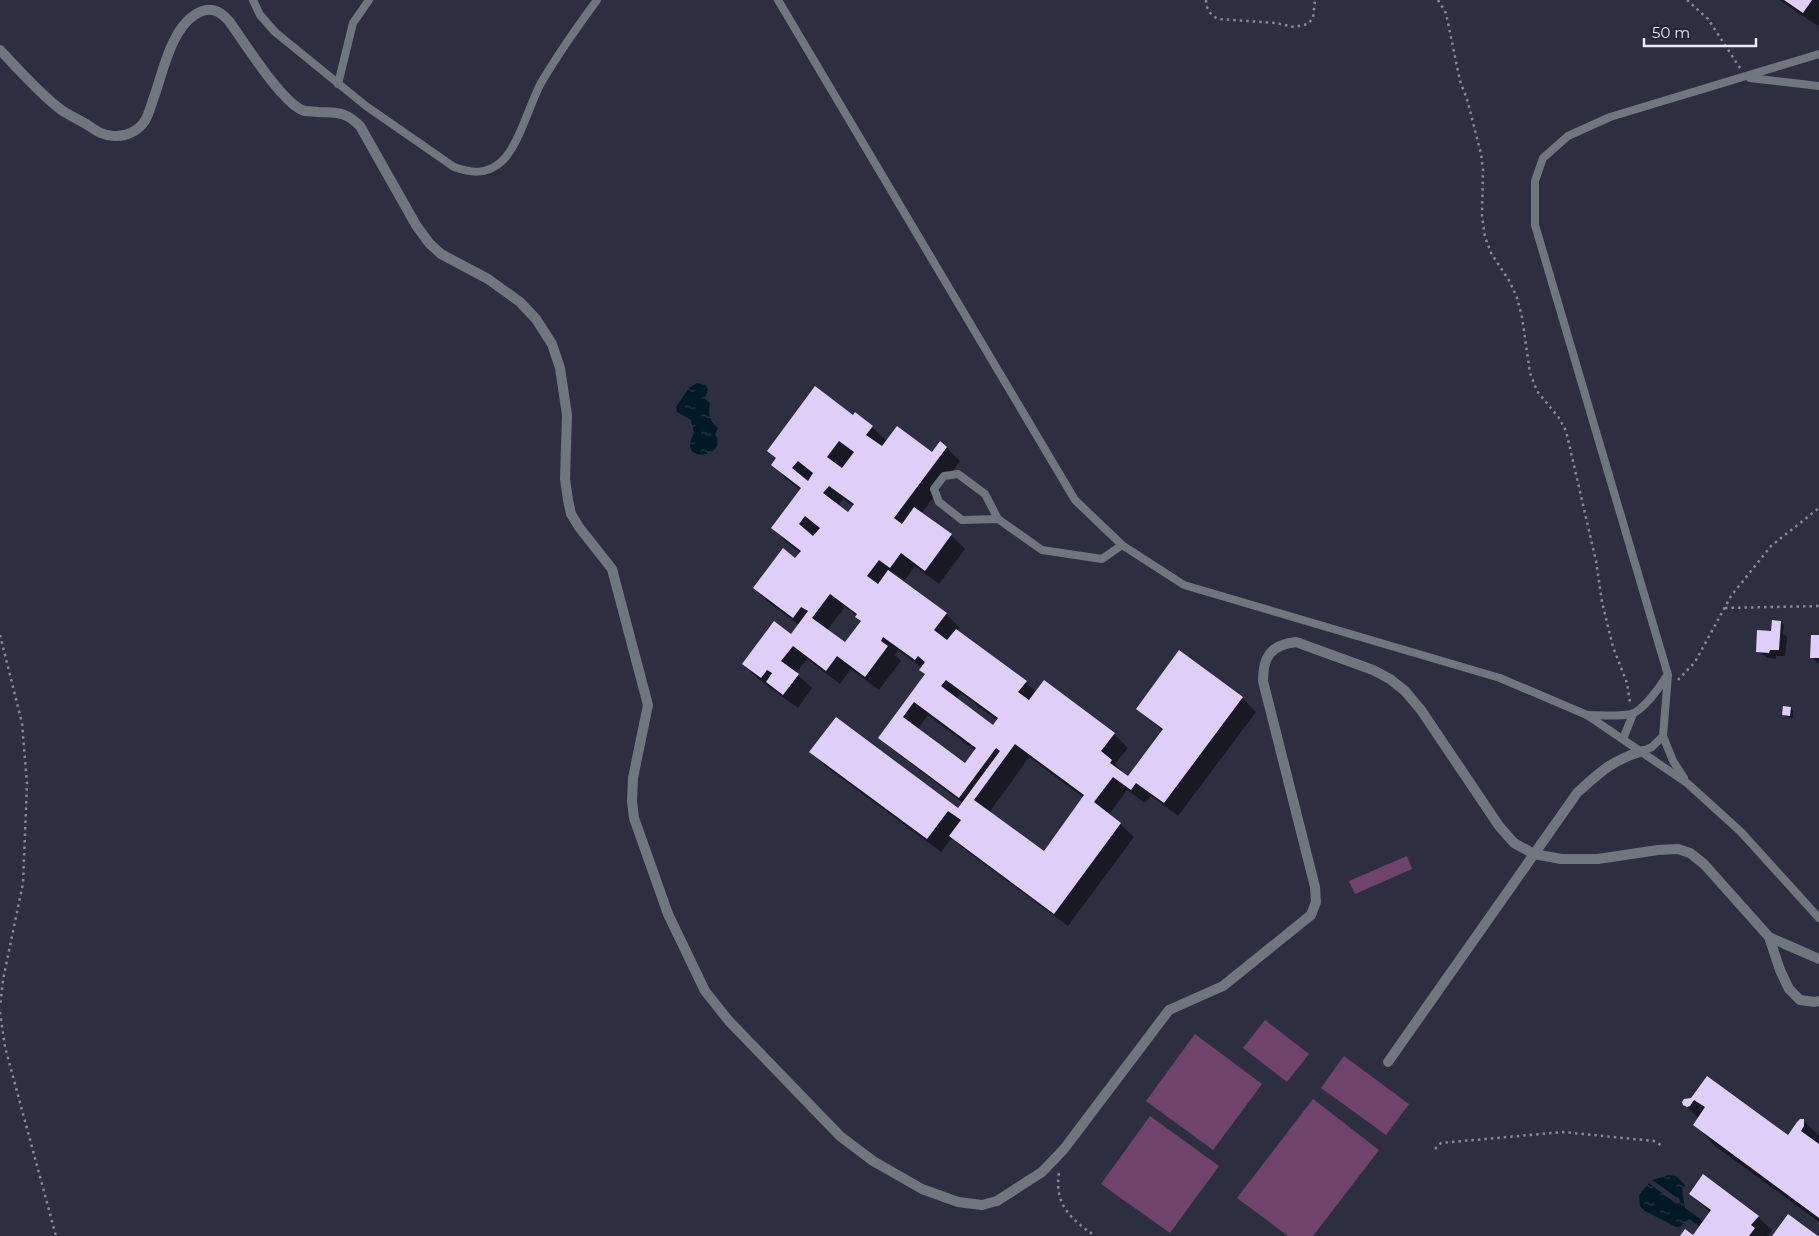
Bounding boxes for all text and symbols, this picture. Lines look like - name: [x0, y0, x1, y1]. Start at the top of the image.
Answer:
- scale bar: [1644, 15, 1756, 47]
- text: 50 m: [1652, 23, 1690, 42]

